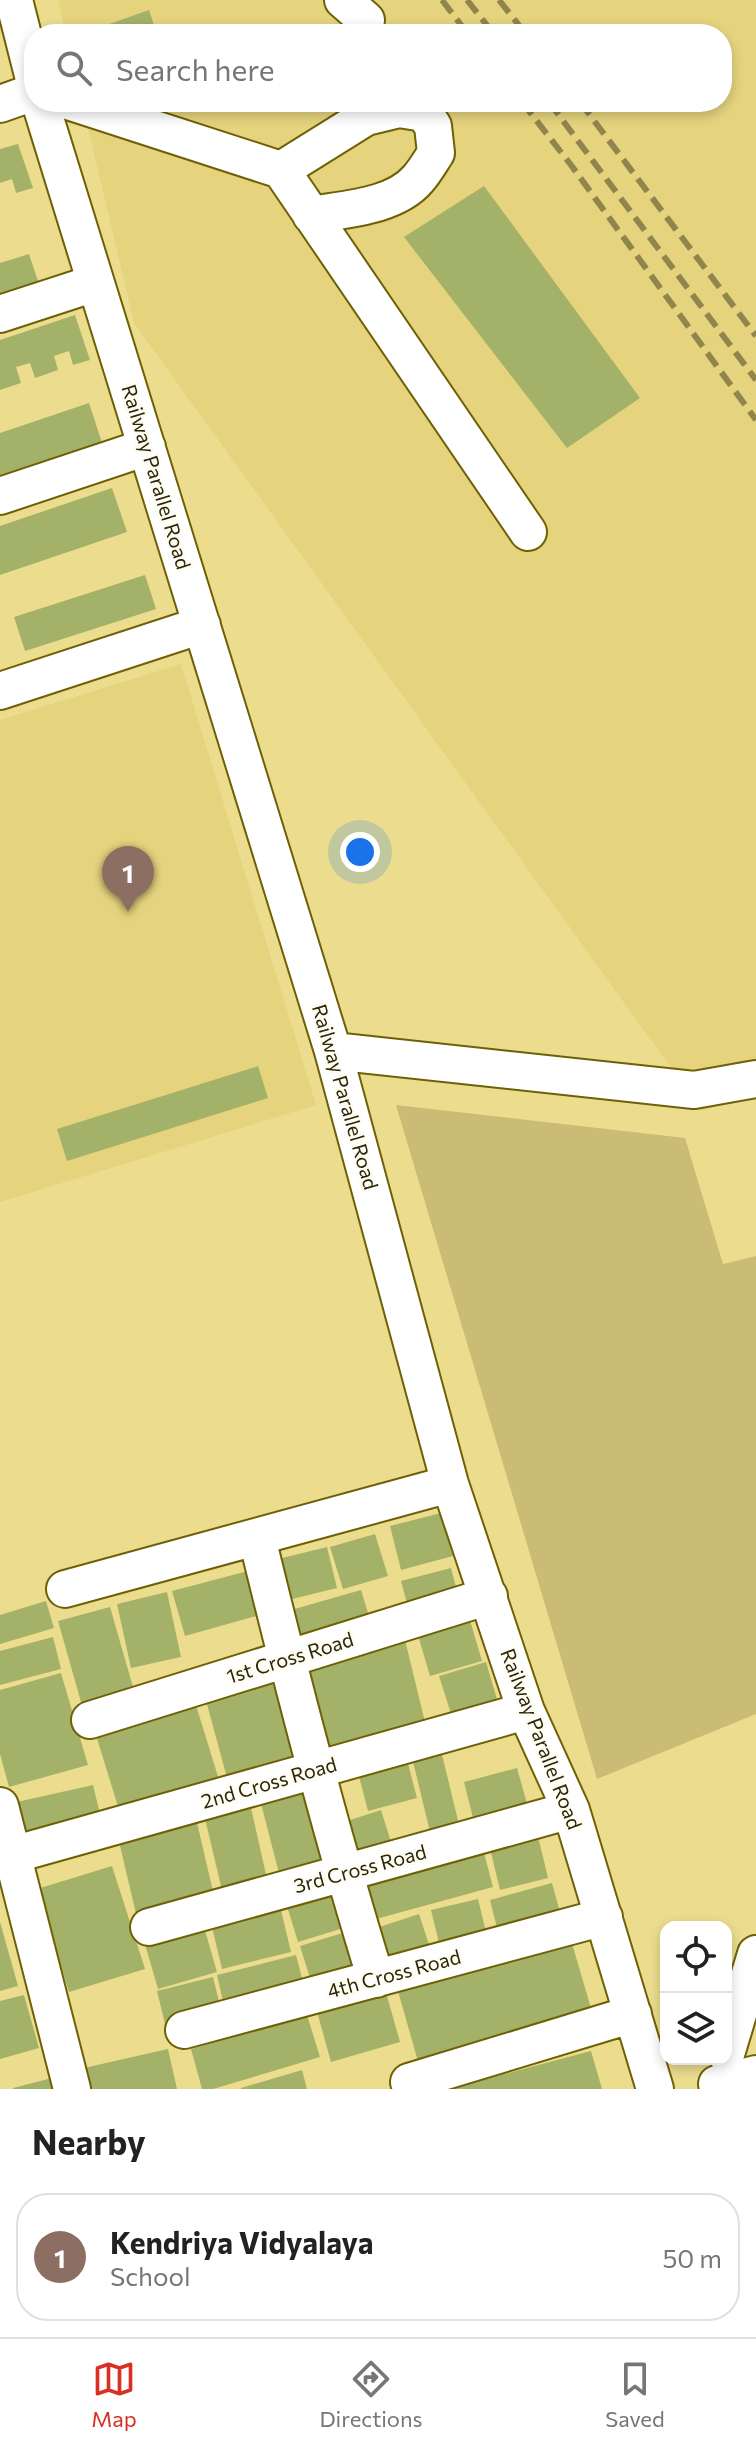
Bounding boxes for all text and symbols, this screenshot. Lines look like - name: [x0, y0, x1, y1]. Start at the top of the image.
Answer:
- search box: [24, 24, 732, 112]
- icon: search: [52, 46, 96, 90]
- text: Search here: [116, 50, 275, 87]
- street label: Railway Parallel Road: [117, 381, 196, 572]
- your location: [340, 832, 380, 872]
- pin: 1: [102, 846, 154, 912]
- street label: Railway Parallel Road: [308, 1001, 384, 1192]
- street label: 1st Cross Road: [223, 1626, 356, 1688]
- street label: Railway Parallel Road: [496, 1645, 588, 1832]
- street label: 2nd Cross Road: [198, 1751, 339, 1813]
- street label: 3rd Cross Road: [291, 1839, 429, 1897]
- map controls: [660, 1921, 732, 2065]
- button: locate: [660, 1921, 732, 1993]
- street label: 4th Cross Road: [324, 1944, 463, 2002]
- button: layers: [660, 1993, 732, 2065]
- text: Nearby: [32, 2120, 146, 2162]
- text: Kendriya Vidyalaya: [110, 2223, 374, 2260]
- text: 1: [54, 2242, 66, 2273]
- text: 50 m: [662, 2242, 722, 2273]
- text: School: [110, 2260, 191, 2291]
- tab: Map: [91, 2357, 137, 2432]
- tab: Directions: [319, 2357, 423, 2432]
- tab: Saved: [605, 2357, 665, 2432]

